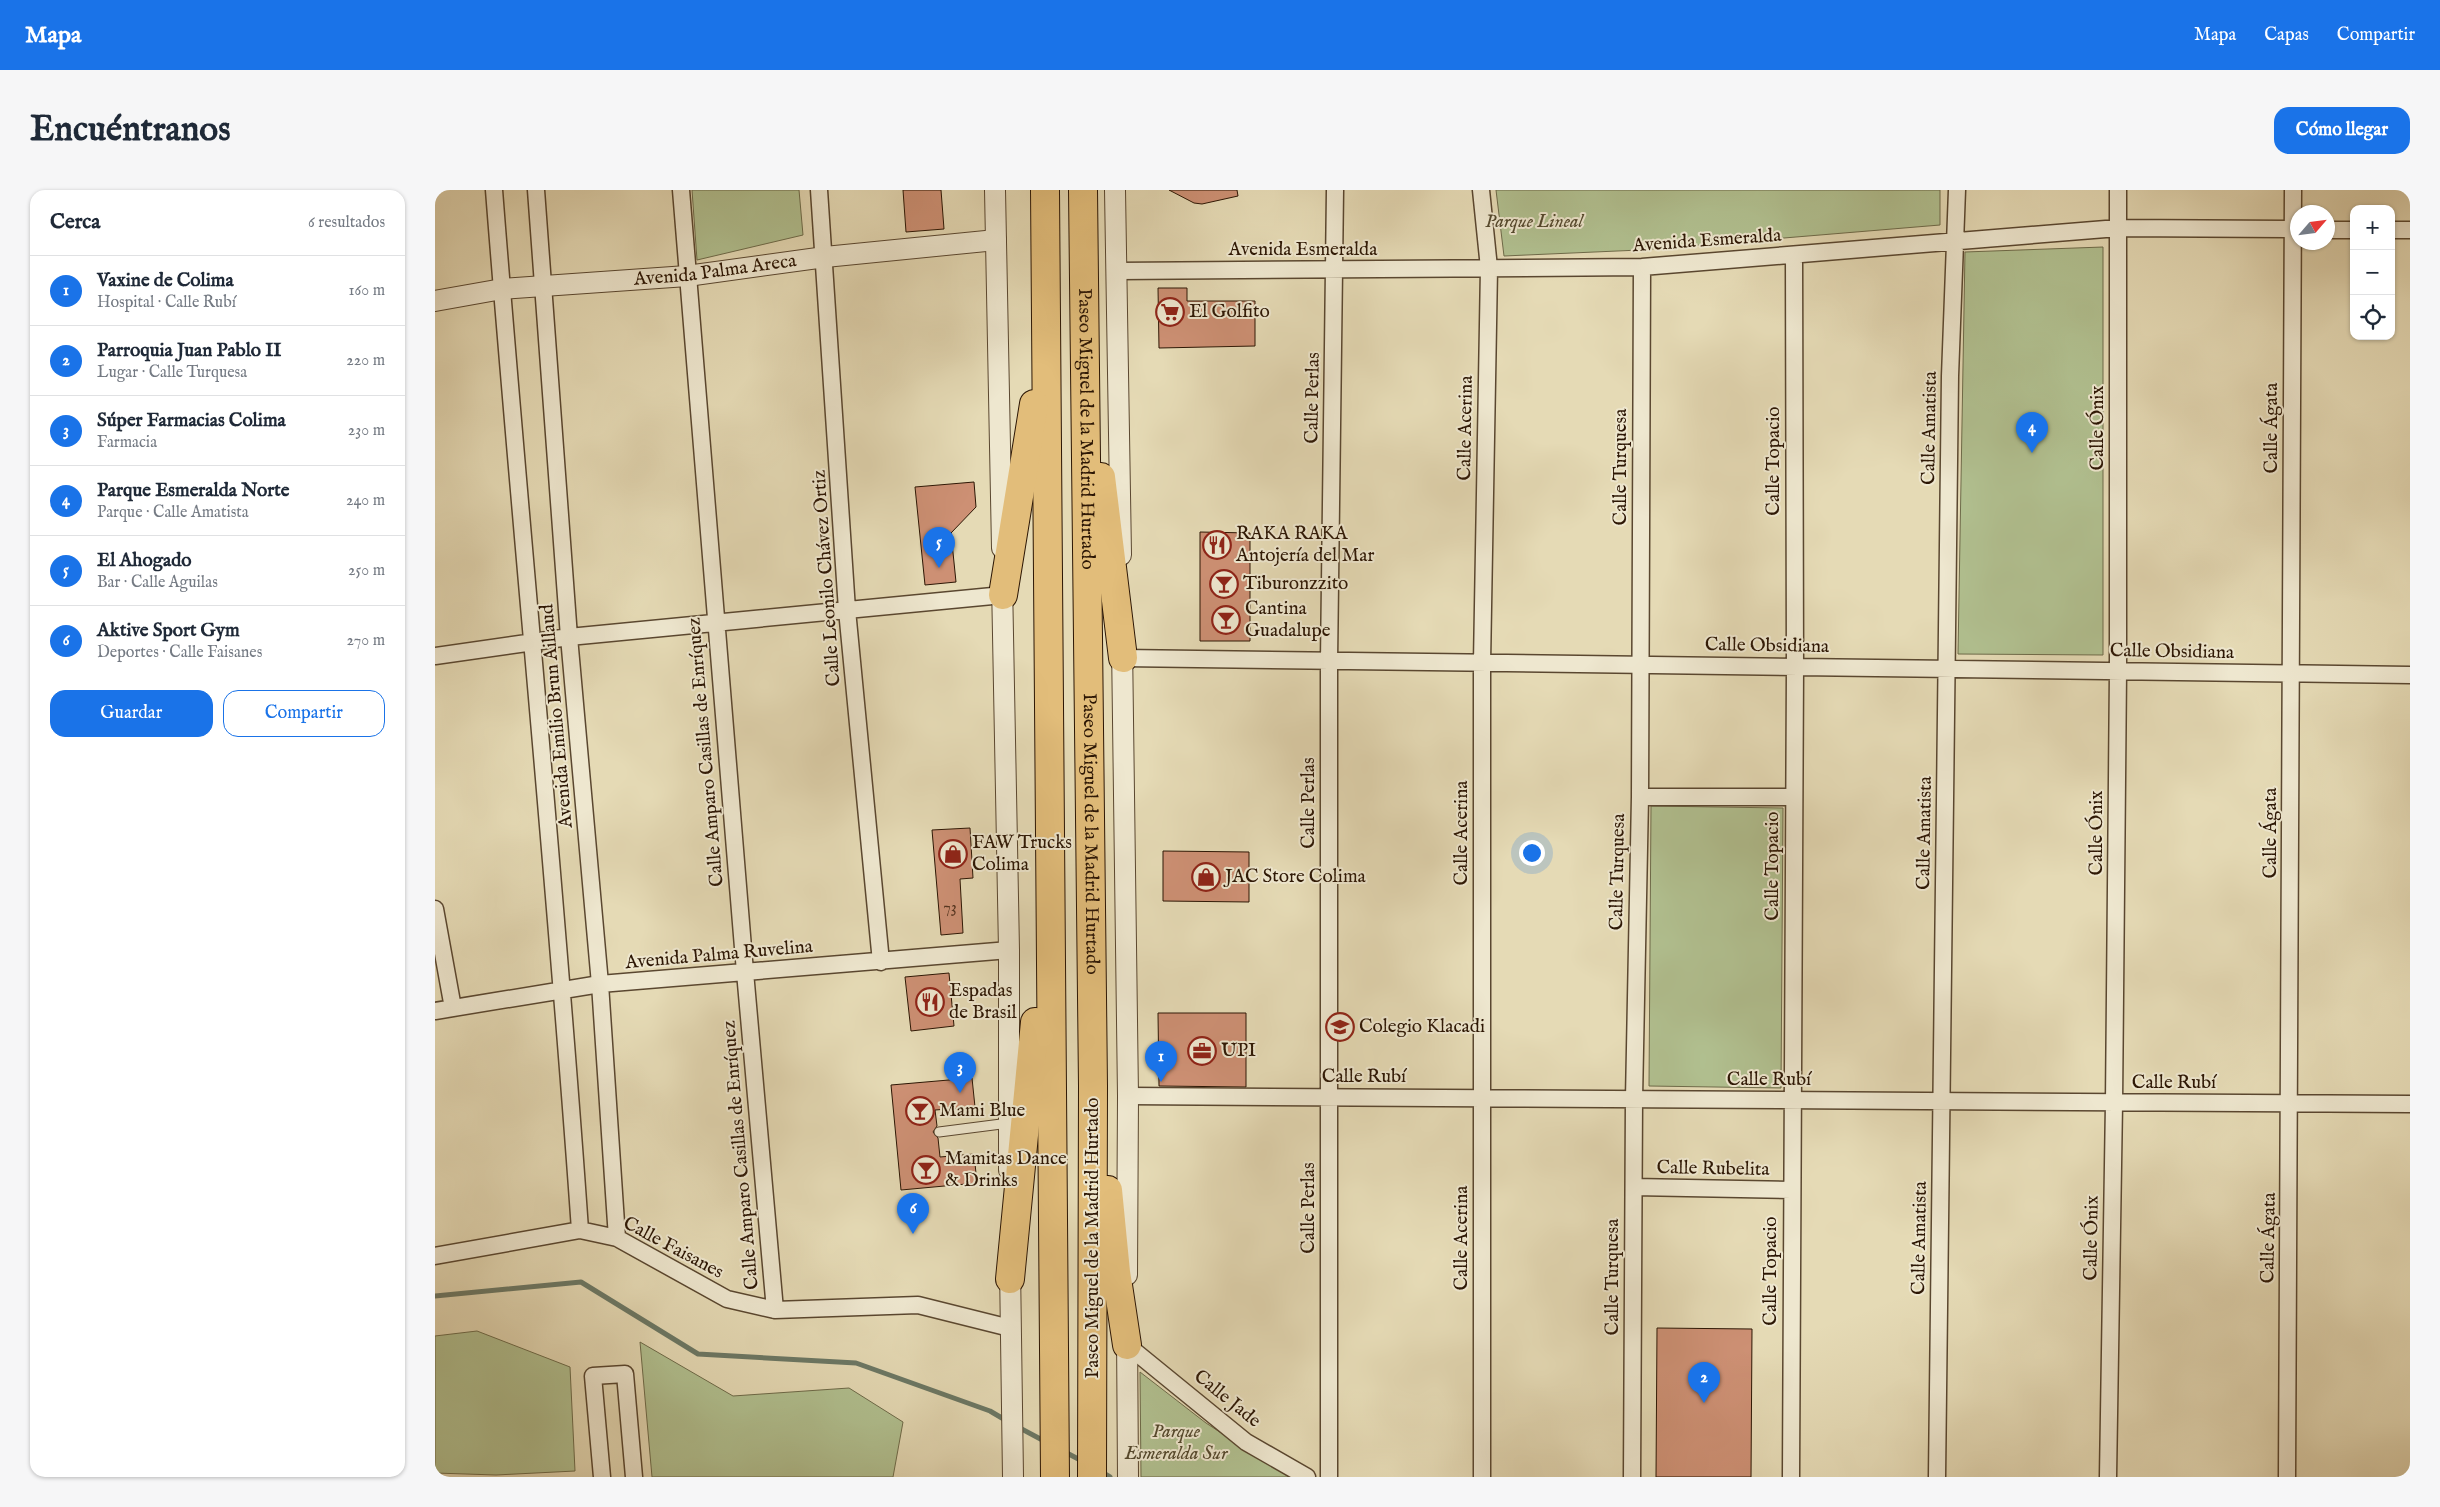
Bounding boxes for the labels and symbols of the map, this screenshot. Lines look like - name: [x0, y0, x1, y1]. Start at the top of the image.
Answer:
- north arrow: [2290, 205, 2335, 250]
- park label: Parque Lineal: [1485, 210, 1584, 234]
- street label: Avenida Esmeralda: [1631, 224, 1783, 258]
- street label: Avenida Esmeralda: [1228, 238, 1378, 262]
- street label: Avenida Palma Areca: [632, 249, 799, 292]
- street label: Paseo Miguel de la Madrid Hurtado: [1072, 288, 1099, 570]
- supermarket icon: El Golfito: [1155, 297, 1185, 327]
- place label: El Golfito: [1189, 300, 1270, 324]
- street label: Calle Perlas: [1300, 352, 1326, 444]
- street label: Calle Amatista: [1917, 370, 1943, 485]
- street label: Calle Acerina: [1453, 374, 1479, 481]
- street label: Calle Ágata: [2259, 382, 2284, 474]
- street label: Calle Ónix: [2085, 385, 2110, 471]
- street label: Calle Topacio: [1762, 406, 1786, 516]
- street label: Calle Turquesa: [1609, 408, 1633, 525]
- pin: 4: [2016, 412, 2048, 453]
- street label: Calle Leonilo Chávez Ortiz: [807, 469, 847, 687]
- place label: RAKA RAKA Antojería del Mar: [1235, 522, 1374, 568]
- pin: 5: [923, 527, 955, 568]
- restaurant icon: RAKA RAKA Antojería del Mar: [1202, 530, 1232, 560]
- bar icon: Tiburonzzito: [1209, 569, 1239, 599]
- place label: Tiburonzzito: [1243, 572, 1348, 596]
- place label: Cantina Guadalupe: [1245, 597, 1331, 643]
- street label: Avenida Emilio Brun Aillaud: [535, 602, 579, 830]
- bar icon: Cantina Guadalupe: [1211, 605, 1241, 635]
- street label: Calle Amparo Casillas de Enríquez: [682, 616, 730, 888]
- street label: Calle Obsidiana: [1705, 633, 1830, 659]
- street label: Calle Obsidiana: [2110, 639, 2235, 665]
- street label: Paseo Miguel de la Madrid Hurtado: [1077, 693, 1104, 975]
- street label: Calle Perlas: [1297, 757, 1321, 849]
- street label: Calle Amatista: [1912, 775, 1938, 890]
- street label: Calle Acerina: [1450, 780, 1474, 886]
- street label: Calle Ágata: [2258, 787, 2283, 879]
- street label: Calle Ónix: [2084, 790, 2109, 876]
- street label: Calle Topacio: [1761, 811, 1785, 921]
- street label: Calle Turquesa: [1605, 813, 1631, 931]
- place label: FAW Trucks Colima: [972, 831, 1072, 877]
- shop icon: FAW Trucks Colima: [938, 839, 968, 869]
- your location: [1519, 840, 1545, 866]
- shop icon: JAC Store Colima: [1191, 862, 1221, 892]
- place label: JAC Store Colima: [1223, 865, 1367, 889]
- house number: 73: [943, 898, 957, 918]
- street label: Avenida Palma Ruvelina: [623, 935, 815, 975]
- place label: Espadas de Brasil: [949, 979, 1018, 1025]
- restaurant icon: Espadas de Brasil: [915, 987, 945, 1017]
- school or university icon: Colegio Klacadi: [1325, 1012, 1355, 1042]
- place label: Colegio Klacadi: [1359, 1015, 1485, 1039]
- street label: Calle Amparo Casillas de Enríquez: [717, 1019, 765, 1291]
- office icon: UPI: [1187, 1036, 1217, 1066]
- place label: UPI: [1221, 1039, 1256, 1063]
- pin: 1: [1145, 1041, 1177, 1082]
- pin: 3: [944, 1052, 976, 1093]
- street label: Calle Rubí: [1322, 1065, 1408, 1089]
- street label: Calle Rubí: [1727, 1068, 1813, 1092]
- street label: Calle Rubí: [2132, 1071, 2218, 1095]
- bar icon: Mami Blue: [905, 1096, 935, 1126]
- street label: Paseo Miguel de la Madrid Hurtado: [1081, 1097, 1105, 1379]
- place label: Mami Blue: [939, 1099, 1026, 1123]
- place label: Mamitas Dance & Drinks: [945, 1147, 1067, 1193]
- bar icon: Mamitas Dance & Drinks: [911, 1155, 941, 1185]
- street label: Calle Rubelita: [1656, 1156, 1771, 1182]
- street label: Calle Perlas: [1297, 1162, 1321, 1254]
- street label: Calle Amatista: [1907, 1180, 1933, 1295]
- street label: Calle Acerina: [1450, 1185, 1474, 1291]
- street label: Calle Ágata: [2255, 1191, 2282, 1284]
- pin: 6: [897, 1193, 929, 1234]
- street label: Calle Ónix: [2078, 1195, 2105, 1281]
- street label: Calle Faisanes: [619, 1211, 727, 1285]
- street label: Calle Topacio: [1759, 1216, 1783, 1326]
- street label: Calle Turquesa: [1601, 1218, 1625, 1335]
- pin: 2: [1688, 1362, 1720, 1403]
- street label: Calle Jade: [1189, 1365, 1266, 1433]
- park label: Parque Esmeralda Sur: [1123, 1420, 1229, 1466]

